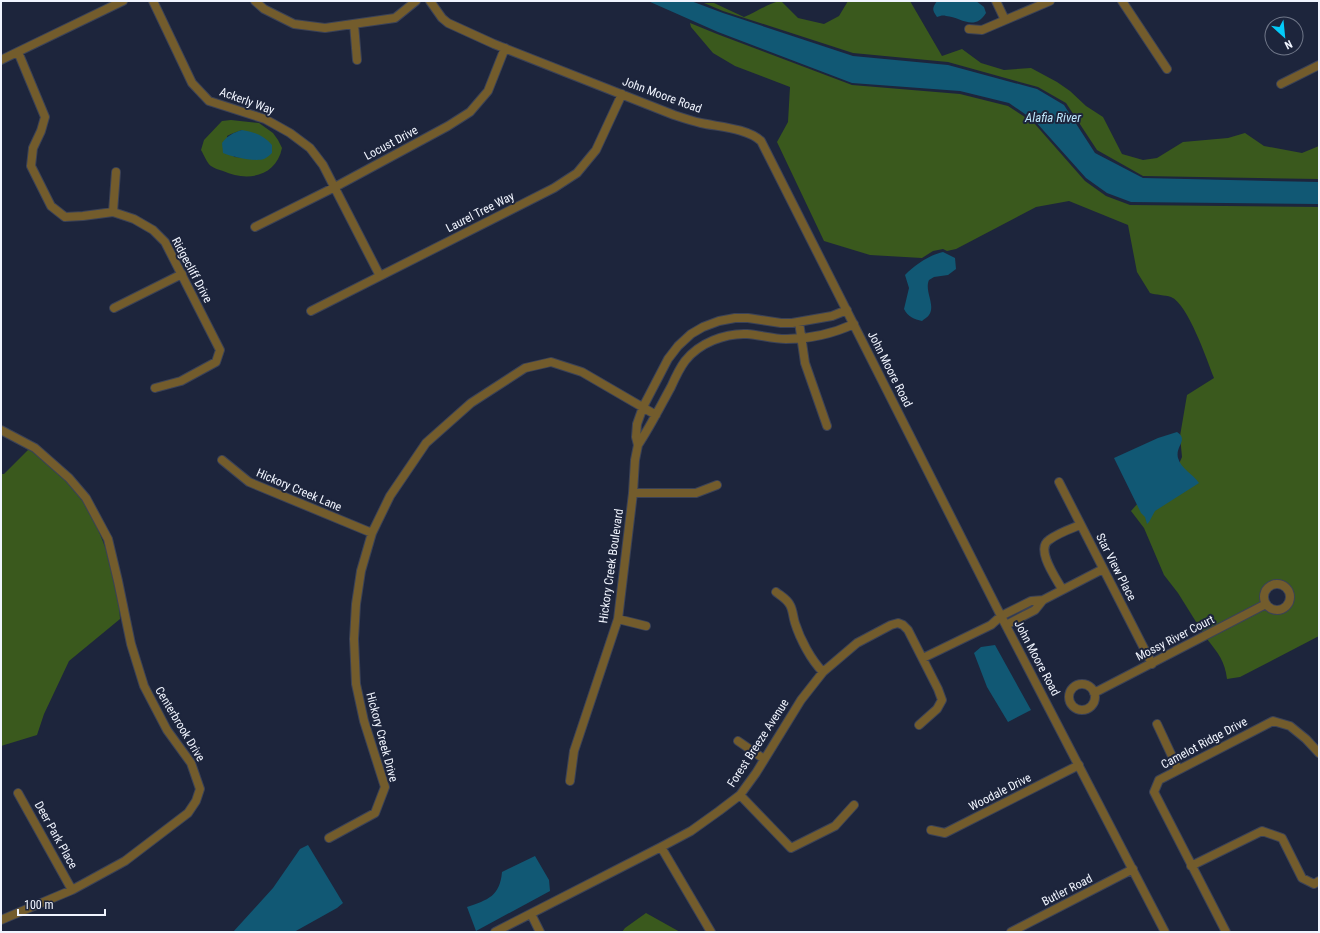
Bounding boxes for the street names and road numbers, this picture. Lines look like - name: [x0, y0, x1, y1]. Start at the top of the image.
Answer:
- street label: John Moore Road: [620, 74, 704, 116]
- street label: Ackerly Way: [218, 85, 276, 117]
- street label: Locust Drive: [362, 123, 421, 163]
- street label: Laurel Tree Way: [444, 189, 516, 235]
- street label: Ridgecliff Drive: [169, 235, 215, 305]
- street label: John Moore Road: [865, 329, 915, 409]
- street label: Hickory Creek Lane: [254, 466, 344, 514]
- street label: Hickory Creek Boulevard: [596, 508, 626, 624]
- street label: Star View Place: [1093, 531, 1139, 603]
- street label: Mossy River Court: [1133, 612, 1217, 664]
- street label: John Moore Road: [1011, 618, 1063, 698]
- street label: Centerbrook Drive: [152, 684, 208, 764]
- street label: Hickory Creek Drive: [363, 691, 401, 784]
- street label: Forest Breeze Avenue: [724, 696, 792, 790]
- street label: Camelot Ridge Drive: [1159, 714, 1250, 772]
- street label: Woodale Drive: [967, 770, 1034, 814]
- street label: Deer Park Place: [32, 799, 80, 872]
- street label: Butler Road: [1039, 871, 1095, 909]

